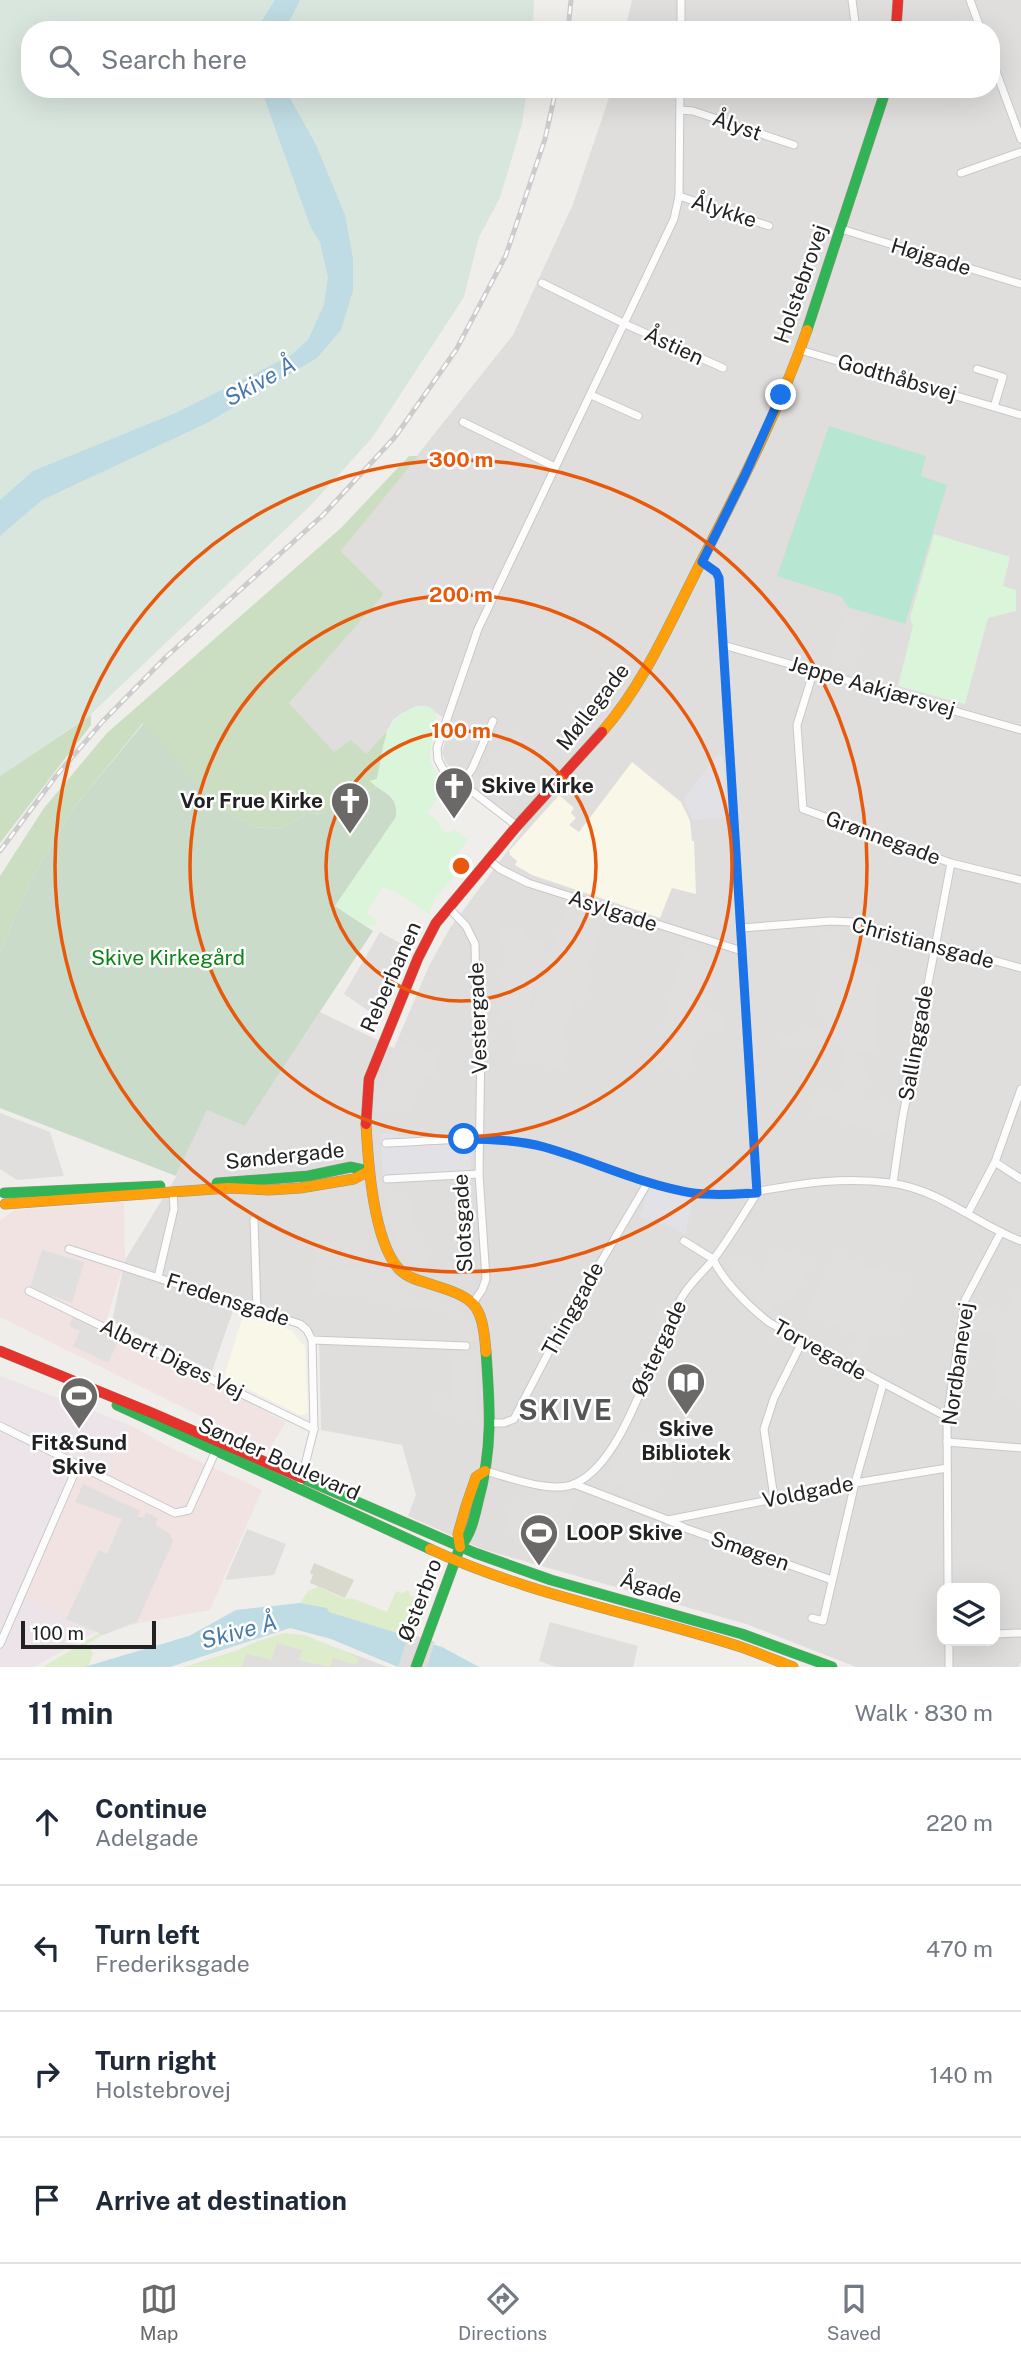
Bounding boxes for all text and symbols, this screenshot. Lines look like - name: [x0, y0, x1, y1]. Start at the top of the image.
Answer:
- search box: [21, 21, 1000, 98]
- icon: search: [45, 41, 83, 79]
- text: Search here: [101, 44, 247, 75]
- street label: Ålyst: [709, 105, 765, 146]
- street label: Ålykke: [688, 187, 760, 233]
- street label: Holstebrovej: [769, 221, 833, 347]
- street label: Højgade: [888, 233, 974, 281]
- street label: Åstien: [641, 320, 708, 370]
- water label: Skive Å: [219, 349, 300, 411]
- street label: Godthåbsvej: [835, 349, 959, 406]
- route end: [765, 379, 796, 410]
- text: 300 m: [429, 447, 493, 472]
- text: 200 m: [429, 582, 493, 607]
- street label: Jeppe Aakjærsvej: [786, 651, 958, 722]
- street label: Møllegade: [551, 658, 634, 755]
- text: 100 m: [431, 718, 491, 743]
- church icon: Skive Kirke: [433, 765, 475, 820]
- place label: Skive Kirke: [481, 773, 594, 798]
- church icon: Vor Frue Kirke: [329, 780, 371, 835]
- place label: Vor Frue Kirke: [180, 788, 323, 813]
- street label: Grønnegade: [822, 805, 944, 870]
- centre of rings: [449, 854, 473, 878]
- street label: Asylgade: [566, 884, 661, 937]
- street label: Christiansgade: [849, 911, 997, 974]
- street label: Reberbanen: [355, 918, 426, 1036]
- park label: Skive Kirkegård: [91, 945, 245, 970]
- street label: Vestergade: [463, 962, 492, 1074]
- street label: Sallinggade: [893, 983, 938, 1103]
- route start: [448, 1123, 479, 1154]
- street label: Søndergade: [224, 1137, 346, 1174]
- street label: Slotsgade: [447, 1173, 478, 1273]
- street label: Thinggade: [537, 1257, 609, 1360]
- street label: Fredensgade: [163, 1268, 293, 1331]
- street label: Østergade: [626, 1296, 692, 1400]
- street label: Nordbanevej: [937, 1301, 979, 1427]
- street label: Albert Diges Vej: [96, 1313, 248, 1404]
- street label: Torvegade: [769, 1314, 871, 1385]
- library icon: Skive Bibliotek: [665, 1361, 707, 1416]
- sports icon: Fit&Sund Skive: [58, 1375, 100, 1430]
- district label: SKIVE: [518, 1393, 614, 1426]
- street label: Sønder Boulevard: [194, 1412, 364, 1505]
- place label: Skive Bibliotek: [641, 1416, 731, 1465]
- place label: Fit&Sund Skive: [31, 1430, 127, 1479]
- street label: Voldgade: [760, 1470, 856, 1513]
- sports icon: LOOP Skive: [518, 1512, 560, 1567]
- place label: LOOP Skive: [566, 1520, 683, 1545]
- street label: Smøgen: [708, 1525, 793, 1576]
- street label: Østerbro: [392, 1555, 447, 1645]
- street label: Ågade: [617, 1566, 685, 1608]
- map controls: [937, 1583, 1000, 1646]
- button: layers: [937, 1583, 1000, 1646]
- water label: Skive Å: [198, 1606, 280, 1654]
- scale bar: [21, 1618, 156, 1650]
- text: 100 m: [32, 1622, 84, 1644]
- text: 11 min: [28, 1695, 113, 1731]
- text: Walk · 830 m: [855, 1699, 993, 1726]
- text: Continue: [95, 1793, 207, 1824]
- icon: ahead: [28, 1803, 66, 1841]
- text: 220 m: [926, 1809, 993, 1836]
- text: Adelgade: [95, 1824, 198, 1851]
- text: Turn left: [95, 1919, 200, 1950]
- icon: left: [28, 1929, 66, 1967]
- text: 470 m: [926, 1935, 993, 1962]
- text: Frederiksgade: [95, 1950, 250, 1977]
- text: Turn right: [95, 2045, 217, 2076]
- icon: right: [28, 2055, 66, 2093]
- text: 140 m: [930, 2061, 993, 2088]
- text: Holstebrovej: [95, 2076, 231, 2103]
- icon: arrive: [28, 2181, 66, 2219]
- text: Arrive at destination: [95, 2185, 347, 2216]
- tab: Map: [140, 2280, 178, 2344]
- tab: Directions: [458, 2280, 547, 2344]
- tab: Saved: [827, 2280, 881, 2344]

